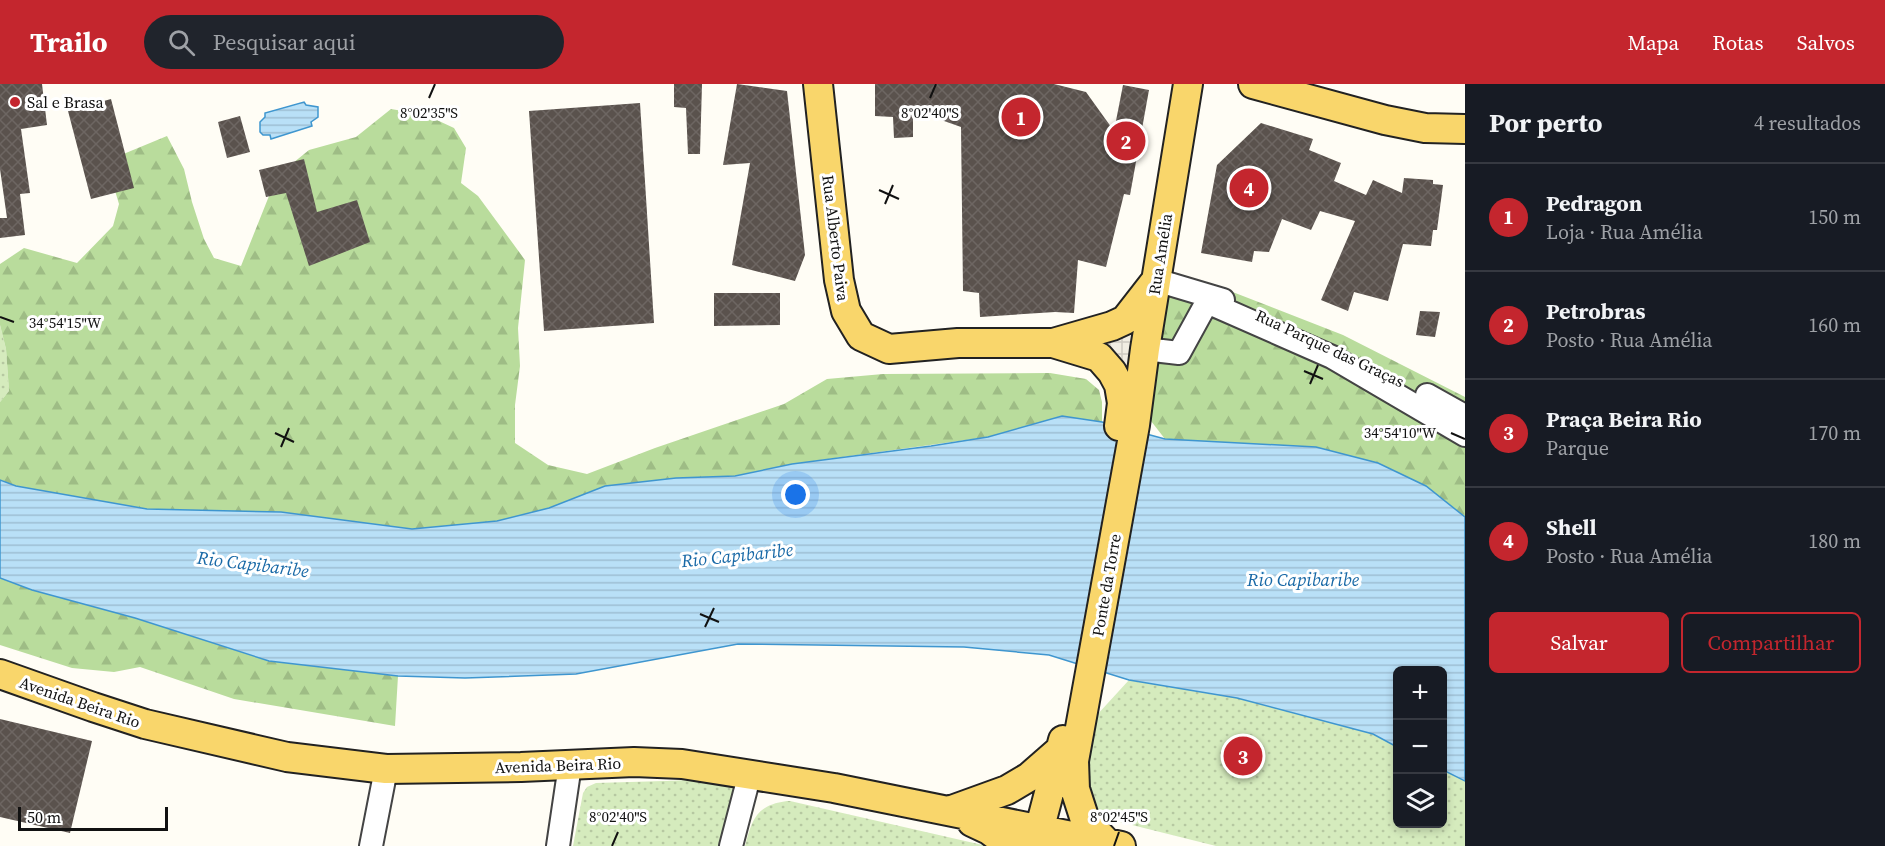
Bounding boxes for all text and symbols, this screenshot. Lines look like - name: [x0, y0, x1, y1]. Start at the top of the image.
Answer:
- search box: [144, 15, 564, 69]
- text: Trailo: [30, 23, 108, 61]
- icon: search: [165, 26, 198, 59]
- text: Pesquisar aqui: [213, 27, 355, 57]
- text: Mapa: [1628, 28, 1679, 57]
- text: Rotas: [1712, 28, 1764, 57]
- text: Salvos: [1797, 28, 1855, 57]
- place label: Sal e Brasa: [27, 91, 104, 113]
- pin: 1: [1002, 94, 1040, 140]
- marker: Sal e Brasa: [8, 95, 22, 109]
- text: 8°02'35"S: [400, 102, 458, 123]
- text: 8°02'40"S: [901, 102, 959, 123]
- text: Por perto: [1489, 105, 1603, 141]
- text: 4 resultados: [1754, 109, 1861, 137]
- pin: 2: [1106, 118, 1146, 164]
- pin: 4: [1230, 166, 1268, 210]
- street label: Rua Alberto Paiva: [817, 174, 855, 303]
- text: Pedragon: [1546, 188, 1642, 218]
- text: 1: [1503, 203, 1514, 231]
- text: 150 m: [1808, 203, 1861, 231]
- street label: Rua Amélia: [1143, 211, 1177, 296]
- text: Loja · Rua Amélia: [1546, 218, 1703, 246]
- text: Petrobras: [1546, 296, 1645, 326]
- street label: Rua Parque das Graças: [1252, 304, 1408, 392]
- text: 2: [1503, 311, 1514, 339]
- text: 160 m: [1808, 311, 1861, 339]
- text: 34°54'15"W: [29, 312, 102, 333]
- text: Posto · Rua Amélia: [1546, 326, 1713, 354]
- text: Praça Beira Rio: [1546, 404, 1702, 434]
- text: 3: [1503, 419, 1514, 447]
- text: 170 m: [1808, 419, 1861, 447]
- text: 34°54'10"W: [1364, 422, 1437, 443]
- text: Parque: [1546, 434, 1609, 462]
- your location: [781, 480, 810, 509]
- text: Shell: [1546, 512, 1597, 542]
- text: 4: [1503, 527, 1514, 555]
- text: 180 m: [1808, 527, 1861, 555]
- street label: Ponte da Torre: [1086, 532, 1126, 638]
- water label: Rio Capibaribe: [679, 537, 795, 573]
- text: Posto · Rua Amélia: [1546, 542, 1713, 570]
- water label: Rio Capibaribe: [195, 545, 311, 583]
- water label: Rio Capibaribe: [1246, 567, 1360, 592]
- button: Salvar: [1489, 612, 1669, 673]
- button: Compartilhar: [1681, 612, 1861, 673]
- map controls: [1393, 666, 1447, 828]
- button: +: [1393, 666, 1447, 720]
- street label: Avenida Beira Rio: [17, 671, 143, 733]
- button: −: [1393, 720, 1447, 774]
- pin: 3: [1224, 734, 1262, 778]
- street label: Avenida Beira Rio: [495, 752, 622, 778]
- button: layers: [1393, 774, 1447, 828]
- scale bar: [18, 804, 168, 832]
- text: 50 m: [27, 806, 61, 828]
- text: 8°02'40"S: [589, 806, 647, 827]
- text: 8°02'45"S: [1090, 806, 1148, 827]

